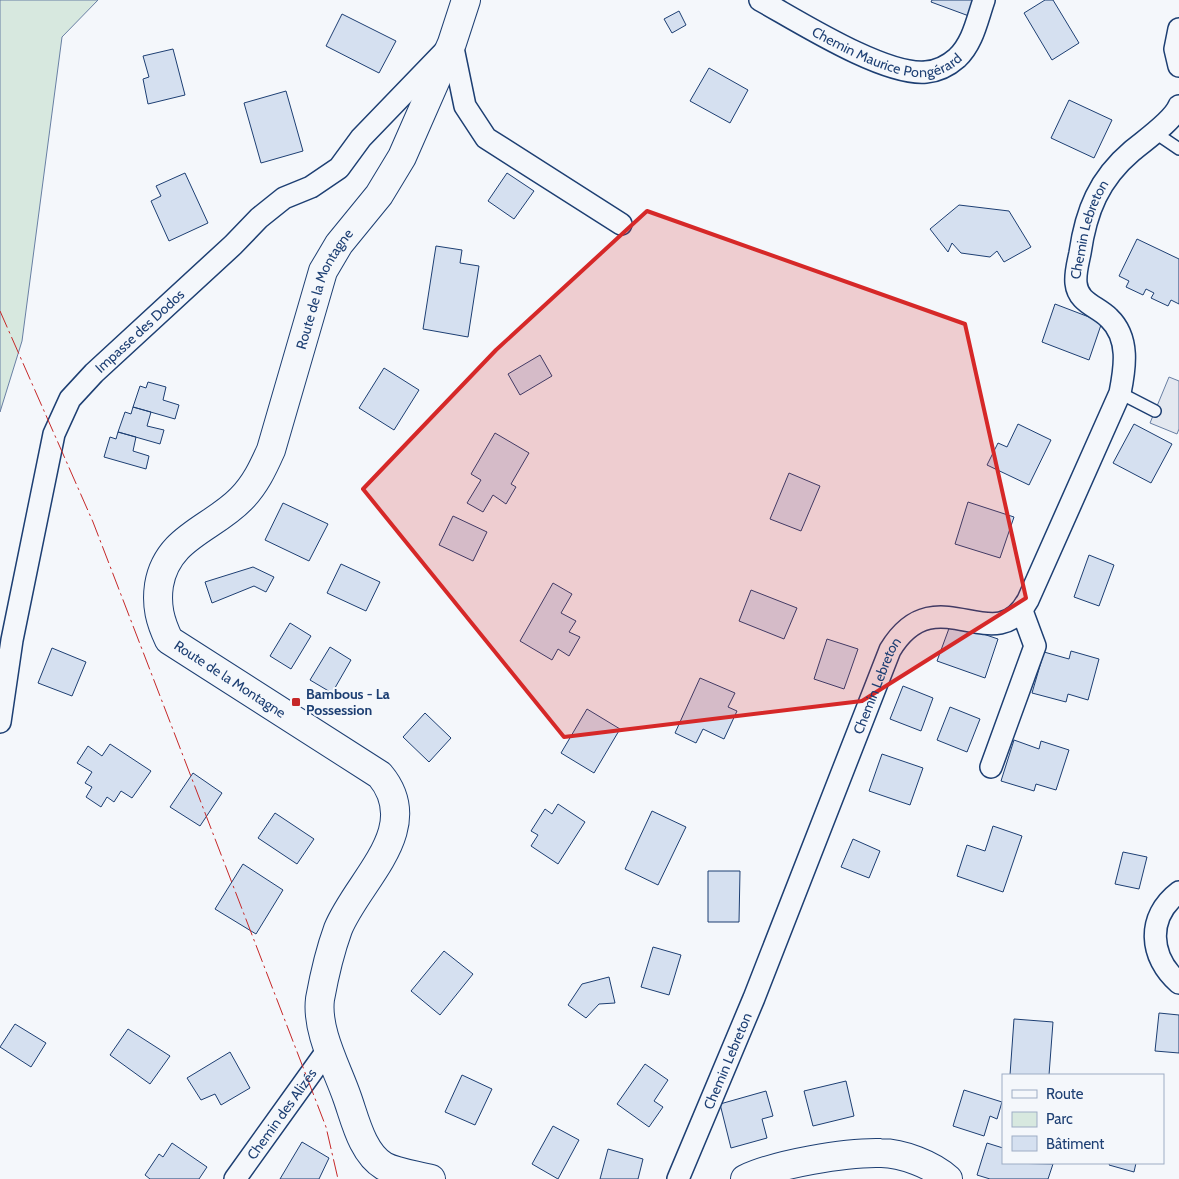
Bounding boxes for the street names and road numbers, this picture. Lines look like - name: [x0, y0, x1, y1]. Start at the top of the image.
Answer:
- street label: Chemin Maurice Pongérard: [809, 22, 965, 81]
- street label: Chemin Lebreton: [1067, 176, 1112, 280]
- street label: Route de la Montagne: [292, 225, 357, 351]
- street label: Impasse des Dodos: [91, 285, 188, 377]
- street label: Chemin Lebreton: [849, 633, 905, 737]
- street label: Route de la Montagne: [171, 636, 289, 722]
- street label: Chemin Lebreton: [699, 1010, 756, 1112]
- street label: Chemin des Alizés: [243, 1065, 320, 1163]

